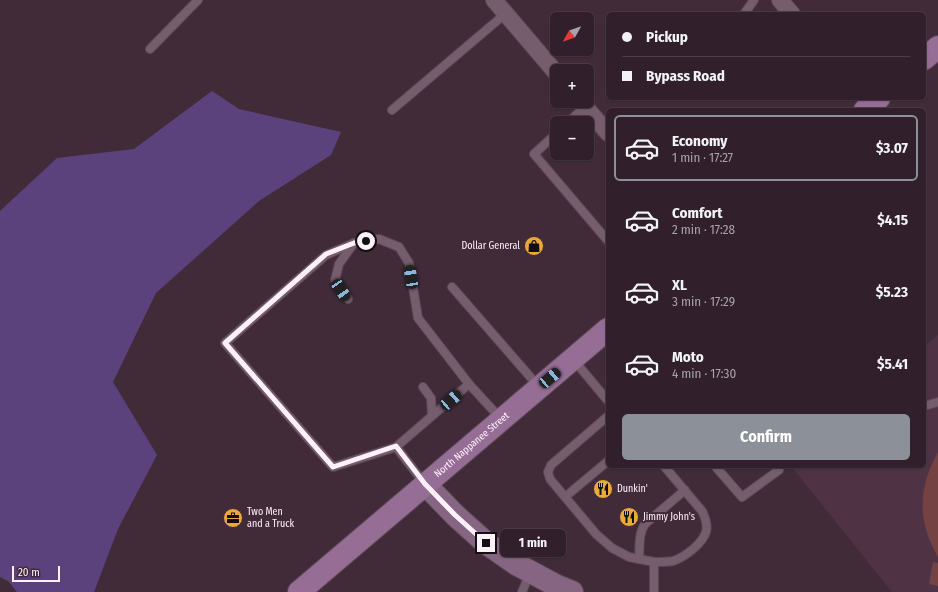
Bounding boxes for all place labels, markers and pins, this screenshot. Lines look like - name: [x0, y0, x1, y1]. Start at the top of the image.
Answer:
- shop icon: Dollar General: [523, 235, 545, 257]
- place label: Dollar General: [461, 240, 520, 252]
- restaurant icon: Dunkin': [592, 478, 614, 500]
- place label: Dunkin': [617, 483, 648, 495]
- place label: Two Men and a Truck: [247, 506, 294, 530]
- restaurant icon: Jimmy John's: [618, 506, 640, 528]
- office icon: Two Men and a Truck: [222, 507, 244, 529]
- place label: Jimmy John's: [643, 511, 695, 523]

